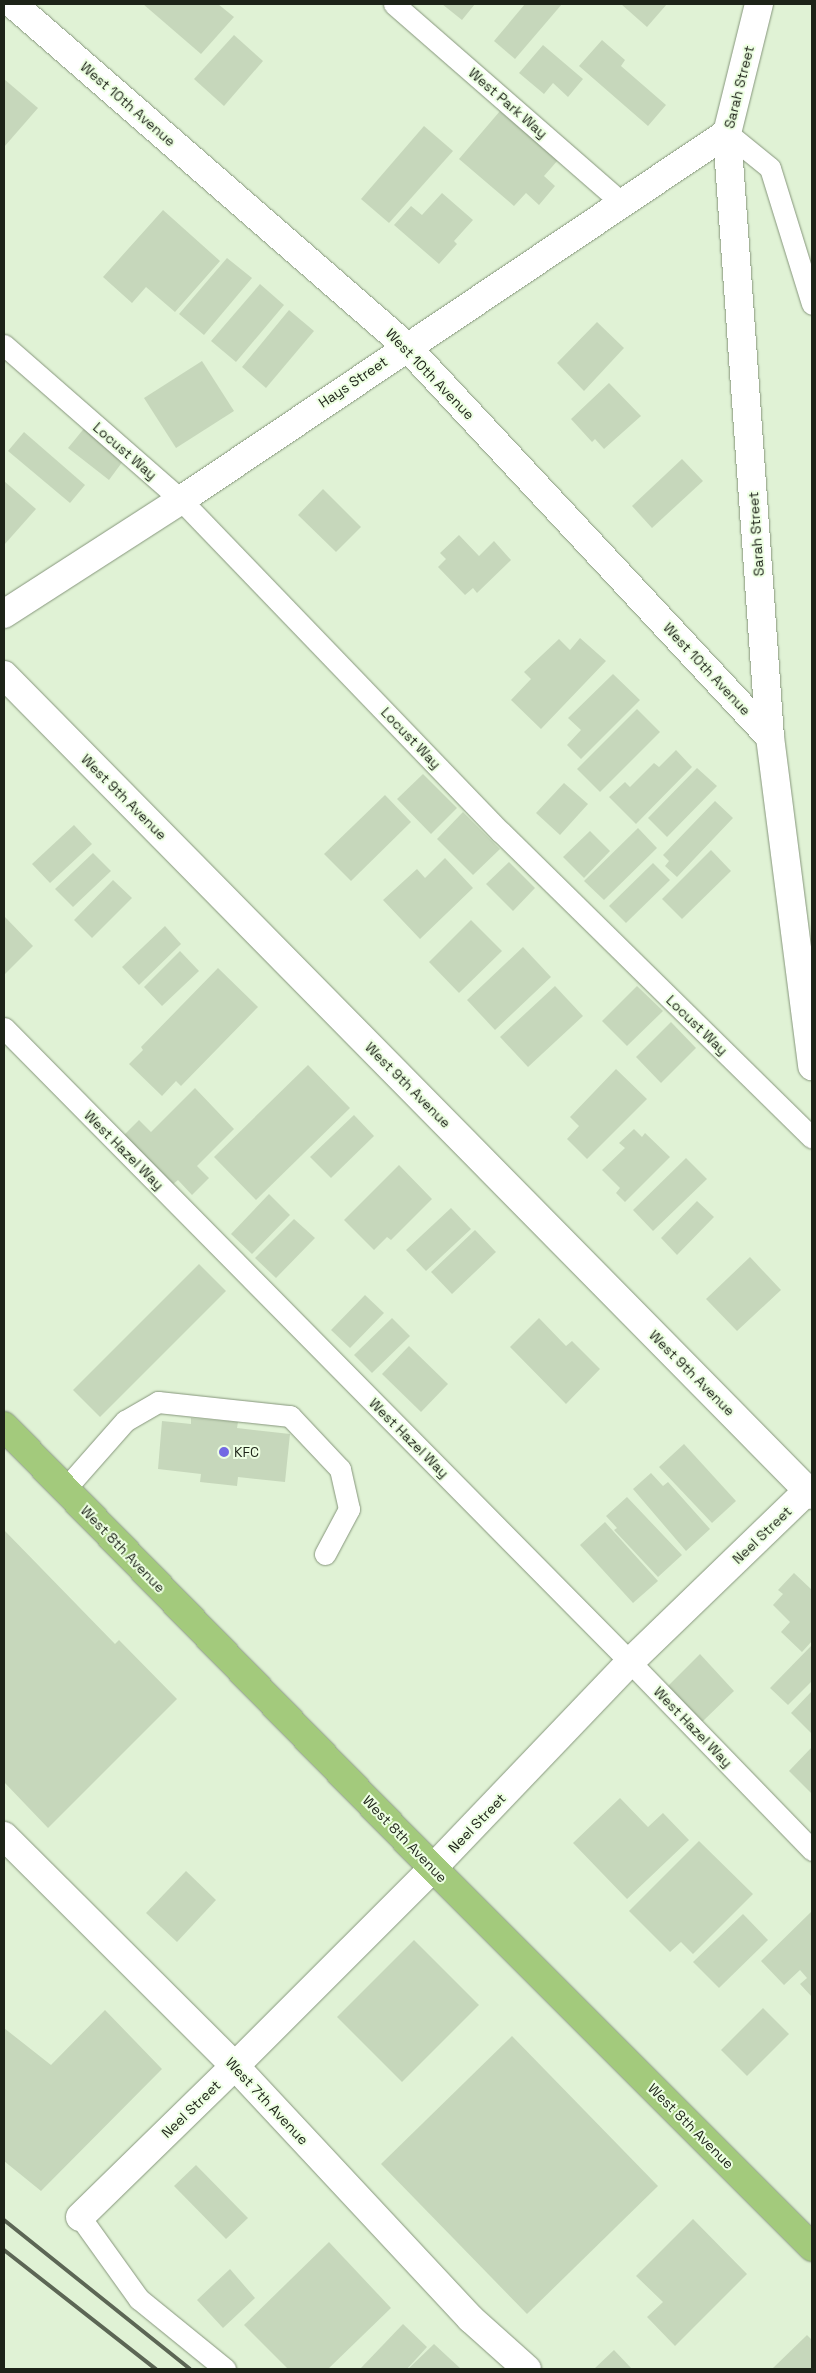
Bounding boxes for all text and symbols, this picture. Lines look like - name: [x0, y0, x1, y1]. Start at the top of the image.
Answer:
- street label: Sarah Street: [721, 44, 757, 130]
- street label: West 10th Avenue: [77, 58, 179, 150]
- street label: West Park Way: [465, 64, 551, 142]
- street label: West 10th Avenue: [382, 325, 478, 423]
- street label: Hays Street: [315, 353, 391, 411]
- street label: Locust Way: [90, 419, 160, 483]
- street label: Sarah Street: [745, 491, 767, 577]
- street label: West 10th Avenue: [660, 619, 754, 719]
- street label: Locust Way: [378, 704, 444, 772]
- street label: West 9th Avenue: [78, 751, 170, 843]
- street label: Locust Way: [663, 992, 731, 1058]
- street label: West 9th Avenue: [362, 1039, 454, 1131]
- street label: West Hazel Way: [81, 1107, 167, 1193]
- street label: West 9th Avenue: [646, 1327, 738, 1419]
- street label: West Hazel Way: [366, 1395, 452, 1481]
- place label: KFC: [234, 1444, 259, 1460]
- marker: KFC: [218, 1446, 230, 1458]
- street label: West 8th Avenue: [77, 1502, 169, 1596]
- street label: Neel Street: [729, 1503, 795, 1567]
- street label: West Hazel Way: [650, 1683, 736, 1771]
- street label: Neel Street: [445, 1790, 509, 1856]
- street label: West 8th Avenue: [359, 1792, 451, 1886]
- street label: West 7th Avenue: [222, 2054, 312, 2148]
- street label: Neel Street: [158, 2077, 224, 2141]
- street label: West 8th Avenue: [645, 2080, 737, 2172]

